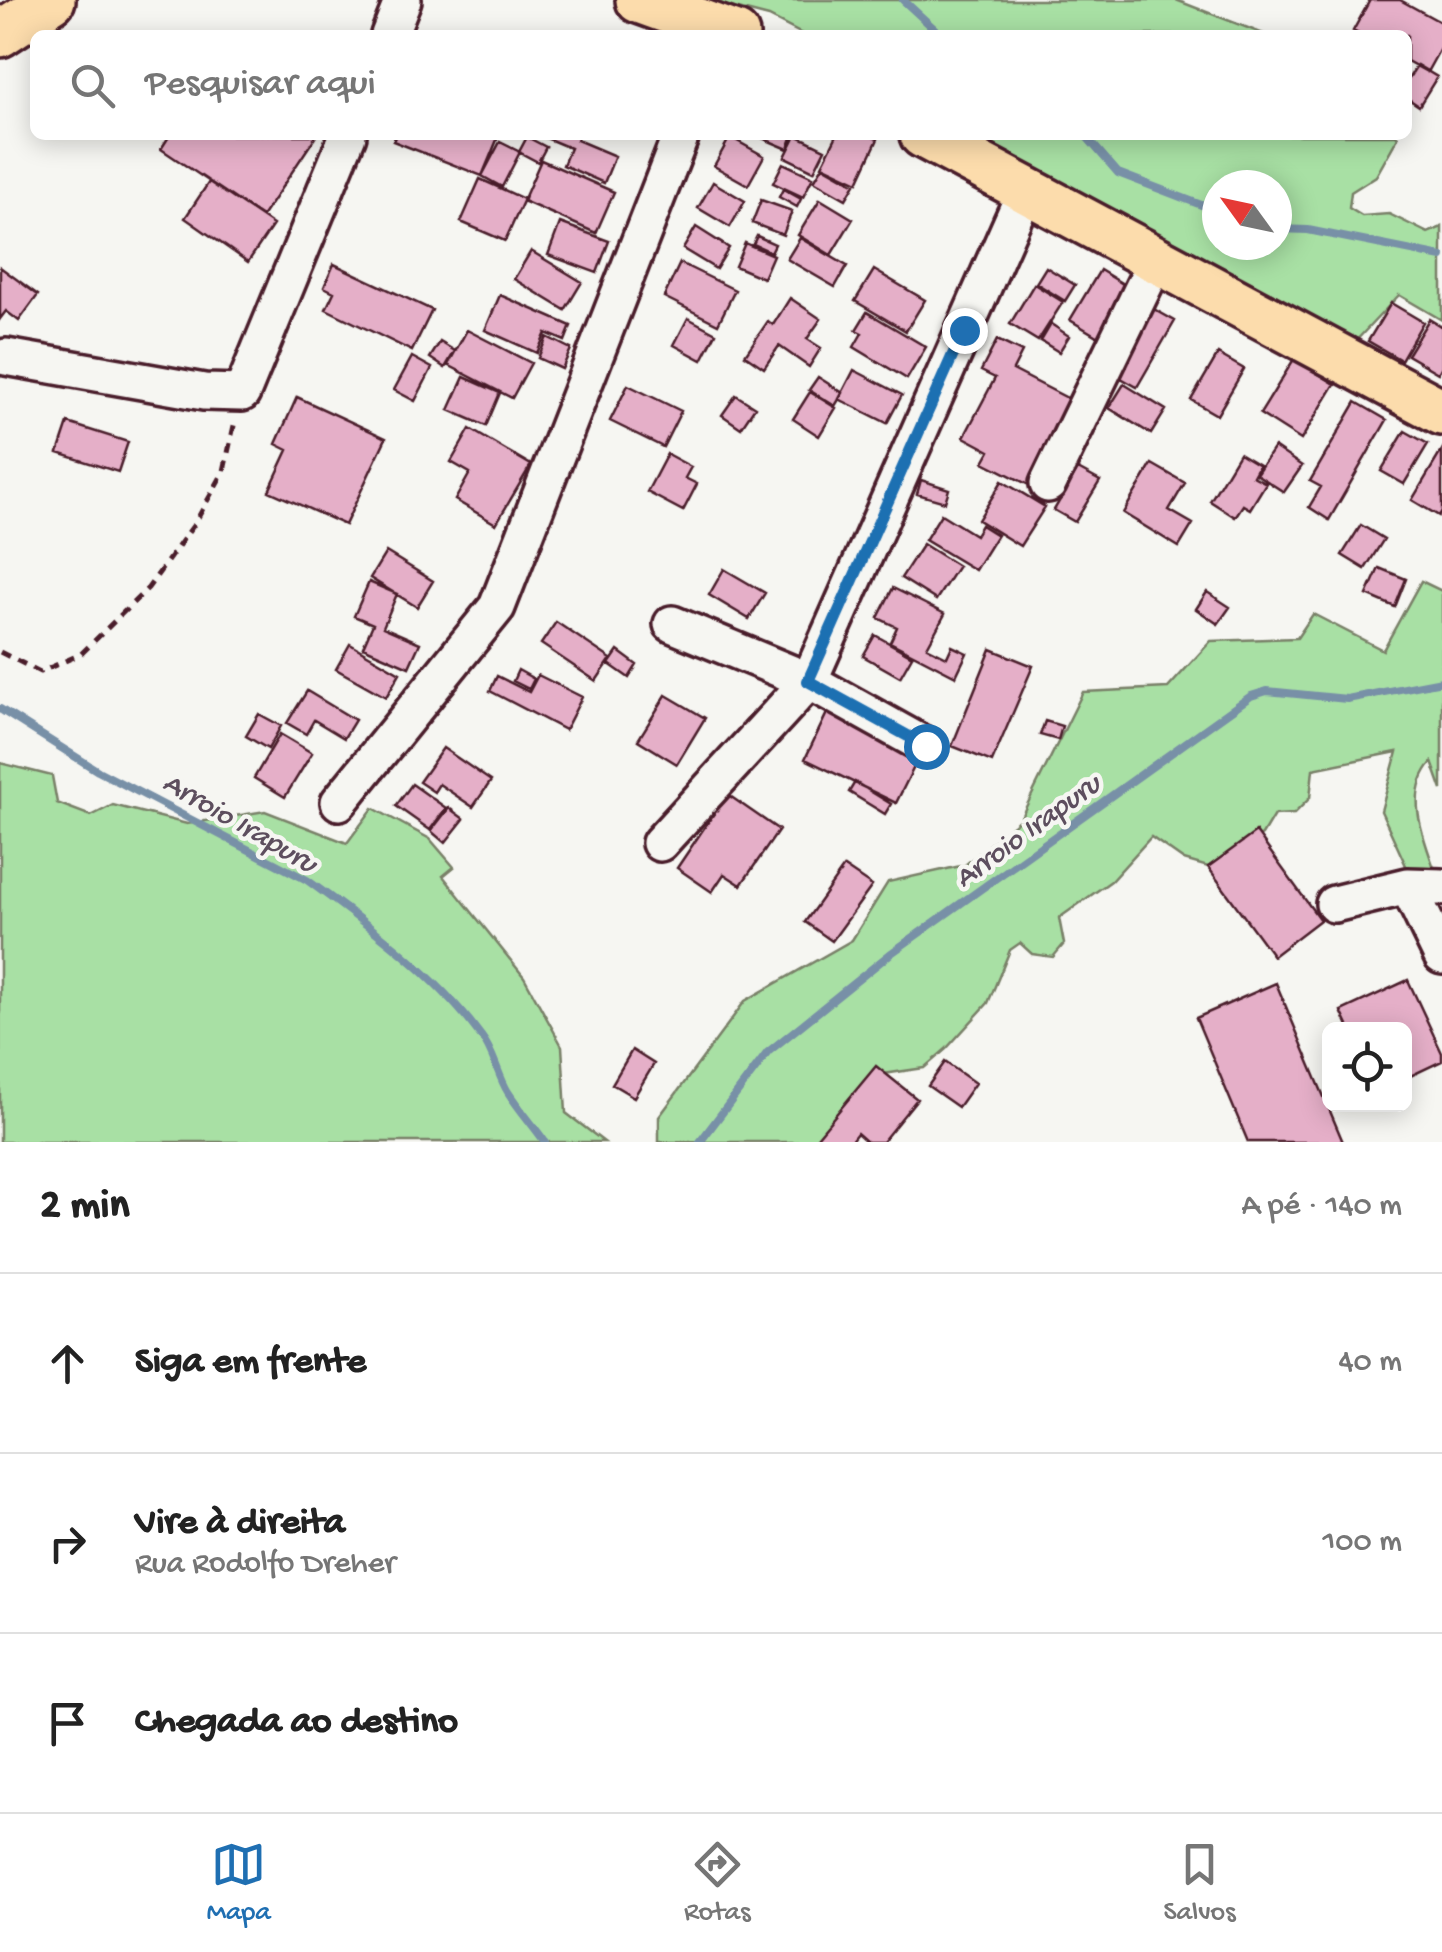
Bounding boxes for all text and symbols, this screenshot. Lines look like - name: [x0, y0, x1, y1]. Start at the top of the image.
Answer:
- search box: [30, 30, 1412, 140]
- icon: search: [65, 58, 120, 113]
- text: Pesquisar aqui: [145, 63, 376, 107]
- north arrow: [1202, 170, 1292, 260]
- route end: [942, 308, 988, 354]
- route start: [904, 724, 950, 770]
- water label: Arroio Irapuru: [949, 766, 1111, 897]
- water label: Arroio Irapuru: [156, 767, 324, 884]
- map controls: [1322, 1022, 1412, 1112]
- button: locate: [1322, 1022, 1412, 1112]
- text: 2 min: [40, 1183, 129, 1232]
- text: A pé · 140 m: [1242, 1188, 1402, 1226]
- icon: ahead: [40, 1336, 95, 1391]
- text: Siga em frente: [135, 1341, 366, 1385]
- text: 40 m: [1338, 1344, 1402, 1382]
- text: Vire à direita: [135, 1502, 345, 1546]
- icon: right: [40, 1516, 95, 1571]
- text: 100 m: [1322, 1524, 1402, 1562]
- text: Rua Rodolfo Dreher: [135, 1546, 396, 1584]
- icon: arrive: [40, 1696, 95, 1751]
- text: Chegada ao destino: [135, 1701, 458, 1745]
- tab: Mapa: [207, 1837, 271, 1930]
- tab: Rotas: [684, 1837, 750, 1930]
- tab: Salvos: [1164, 1837, 1235, 1930]

